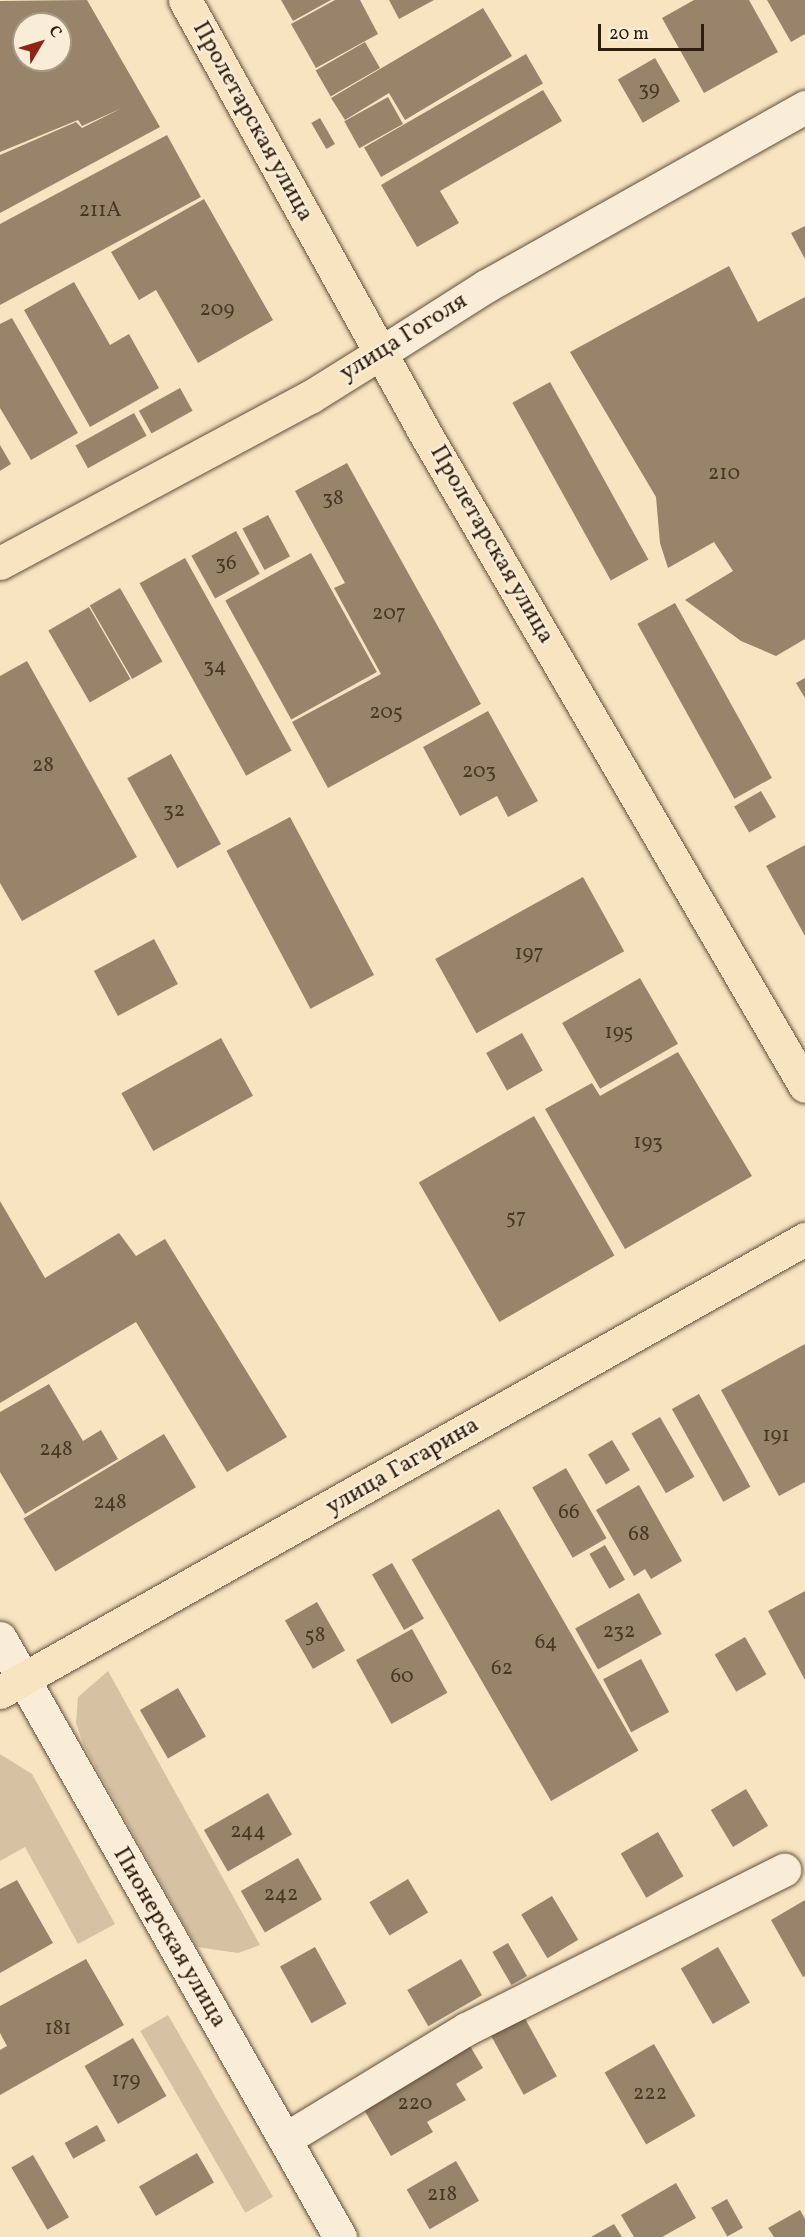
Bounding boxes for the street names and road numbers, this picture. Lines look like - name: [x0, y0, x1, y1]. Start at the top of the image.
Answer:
- street label: Пролетарская улица: [185, 16, 319, 228]
- street label: улица Гоголя: [335, 287, 473, 389]
- street label: Пролетарская улица: [422, 440, 560, 650]
- street label: улица Гагарина: [321, 1411, 485, 1523]
- street label: Пионерская улица: [105, 1842, 233, 2034]

